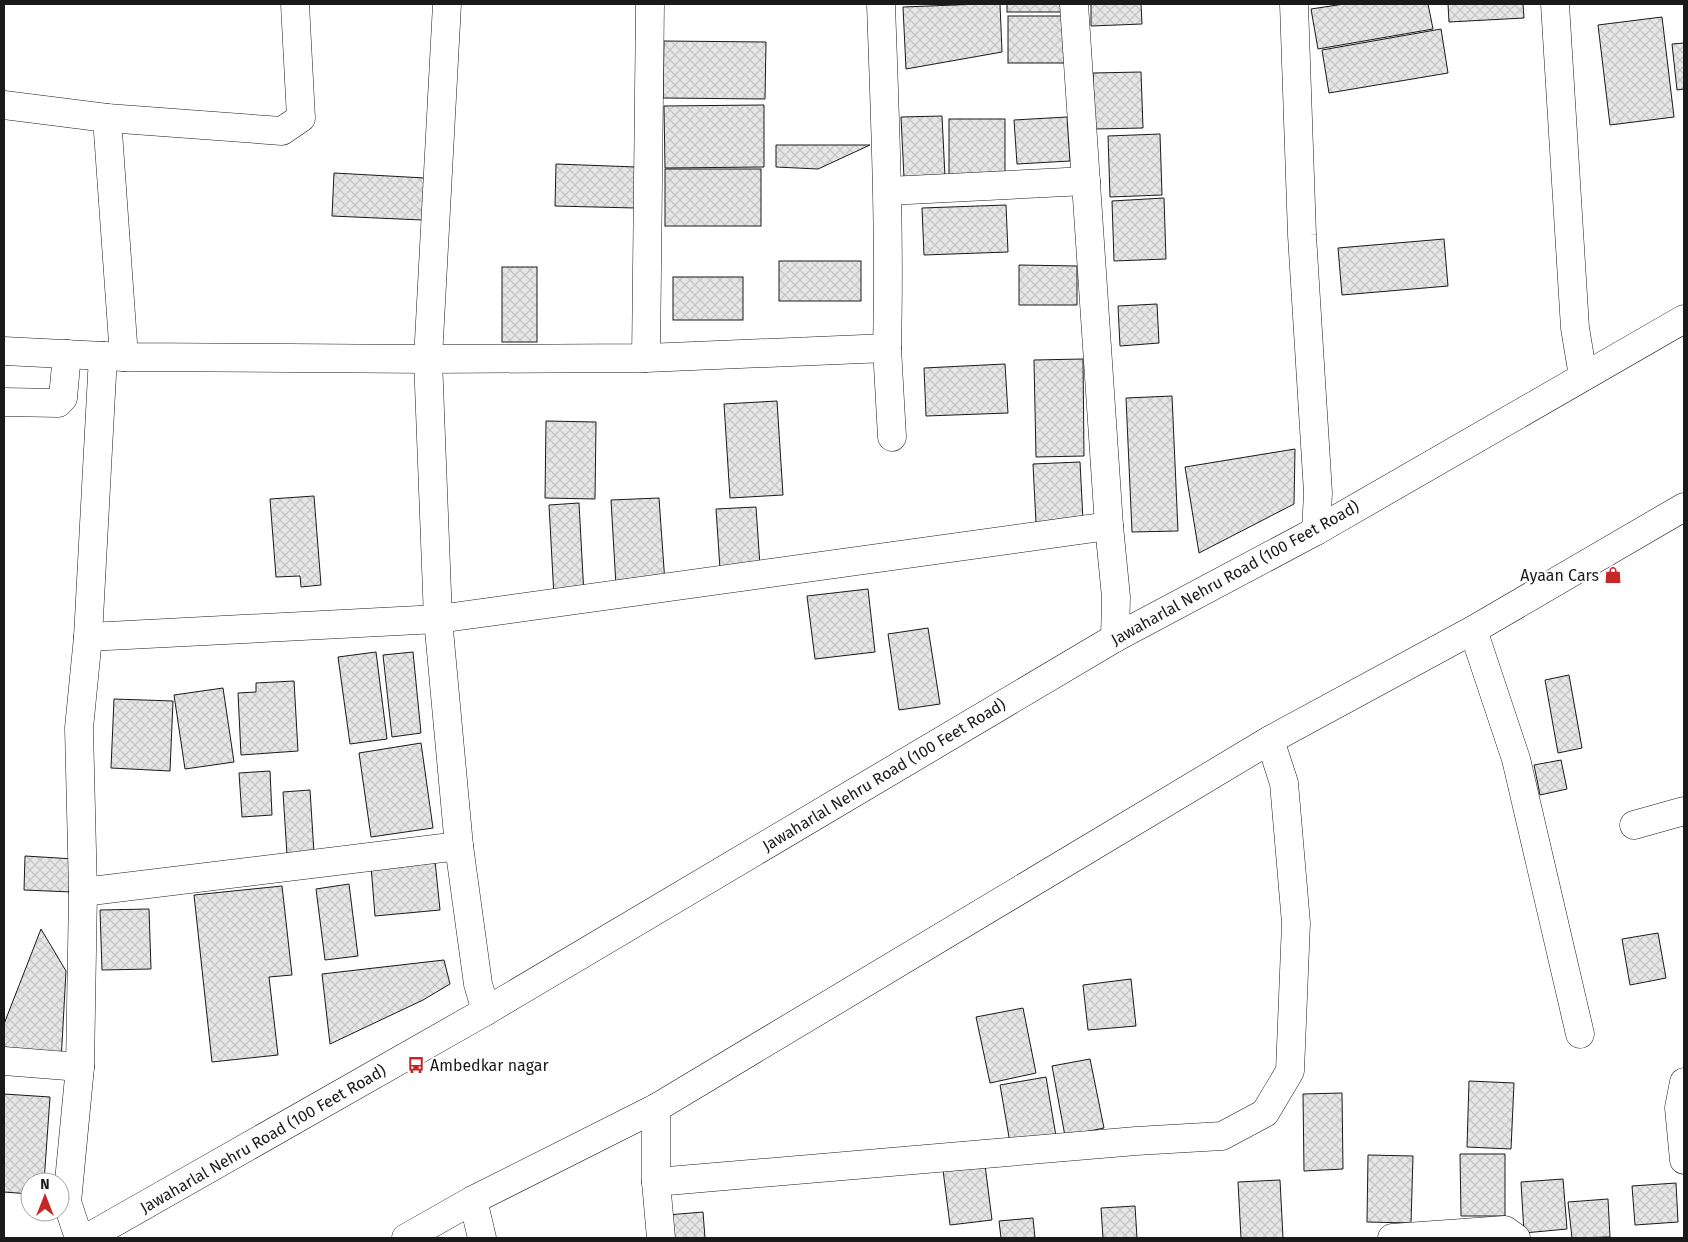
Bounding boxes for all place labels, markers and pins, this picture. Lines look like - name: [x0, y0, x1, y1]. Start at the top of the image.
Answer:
- shop icon: Ayaan Cars: [1603, 565, 1623, 585]
- place label: Ayaan Cars: [1520, 566, 1599, 585]
- bus stop icon: Ambedkar nagar: [406, 1055, 426, 1075]
- place label: Ambedkar nagar: [430, 1056, 549, 1075]

